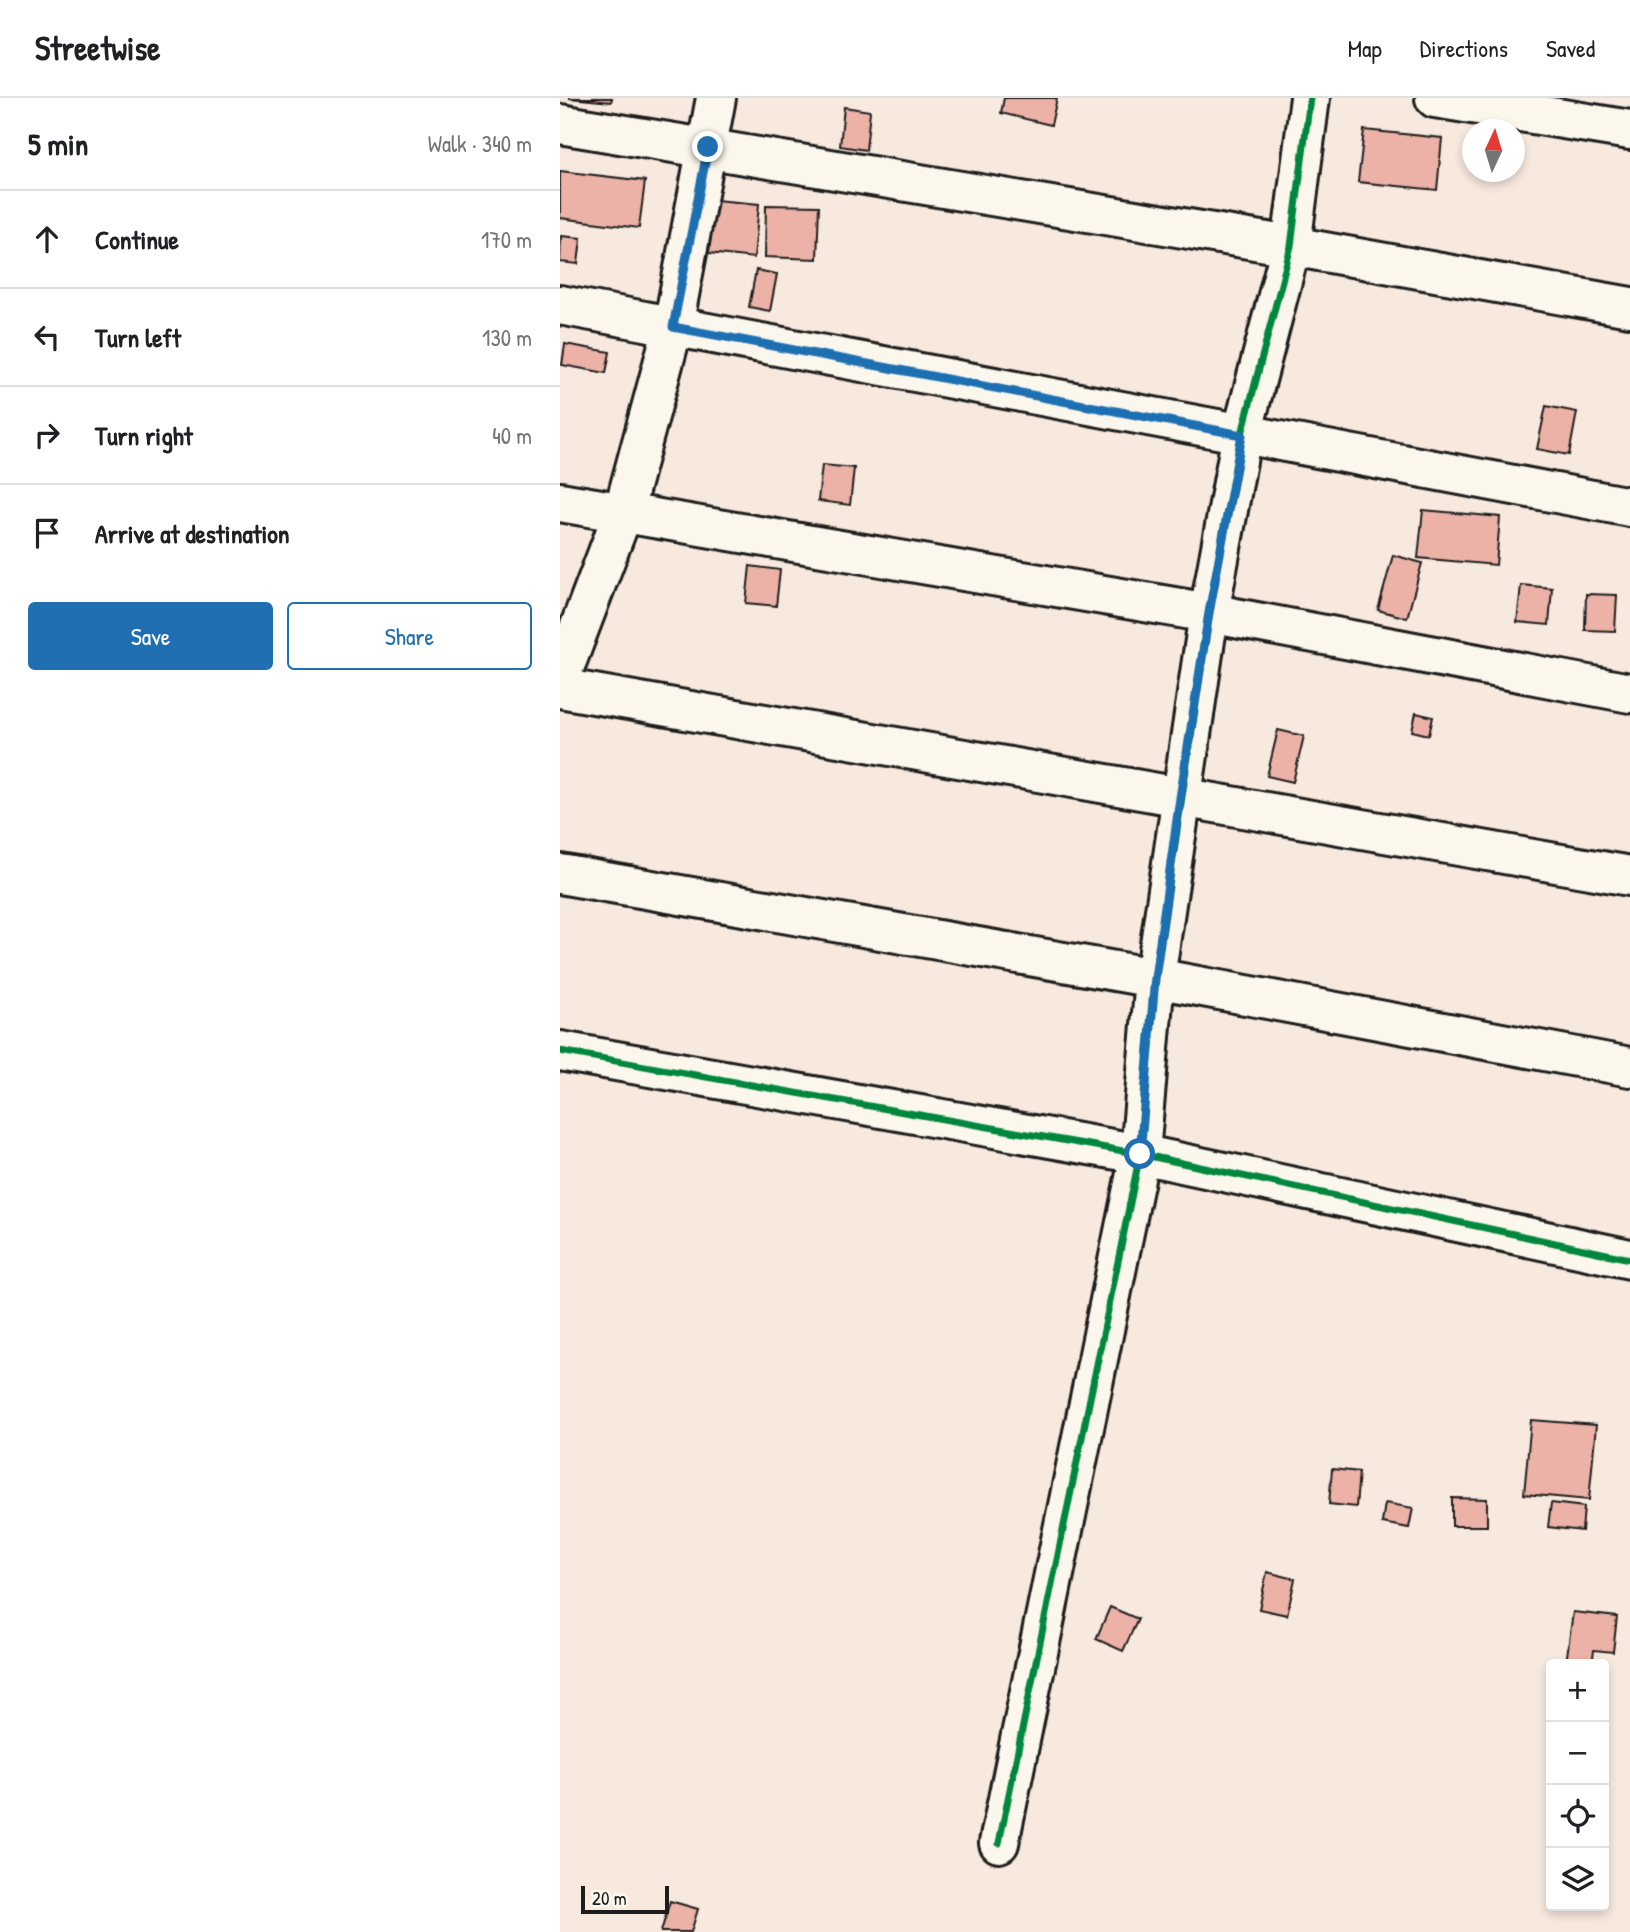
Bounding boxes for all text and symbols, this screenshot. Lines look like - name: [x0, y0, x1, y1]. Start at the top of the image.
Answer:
- text: Streetwise: [35, 26, 160, 70]
- text: Map: [1348, 32, 1382, 64]
- text: Directions: [1420, 32, 1508, 64]
- text: Saved: [1546, 32, 1595, 64]
- north arrow: [1462, 119, 1525, 182]
- text: 5 min: [28, 124, 88, 164]
- text: Walk · 340 m: [428, 128, 532, 159]
- route end: [692, 131, 723, 162]
- icon: ahead: [28, 220, 66, 258]
- text: Continue: [95, 222, 179, 257]
- text: 170 m: [481, 224, 532, 255]
- icon: left: [28, 318, 66, 356]
- text: Turn left: [95, 320, 181, 355]
- text: 130 m: [482, 322, 532, 353]
- icon: right: [28, 416, 66, 454]
- text: Turn right: [95, 418, 193, 453]
- text: 40 m: [492, 420, 532, 451]
- icon: arrive: [28, 514, 66, 552]
- text: Arrive at destination: [95, 516, 290, 551]
- button: Save: [28, 602, 273, 670]
- button: Share: [287, 602, 532, 670]
- route start: [1124, 1138, 1155, 1169]
- map controls: [1546, 1659, 1609, 1911]
- button: +: [1546, 1659, 1609, 1722]
- button: −: [1546, 1722, 1609, 1785]
- button: locate: [1546, 1785, 1609, 1848]
- button: layers: [1546, 1848, 1609, 1911]
- scale bar: [581, 1883, 668, 1915]
- text: 20 m: [592, 1885, 627, 1911]

